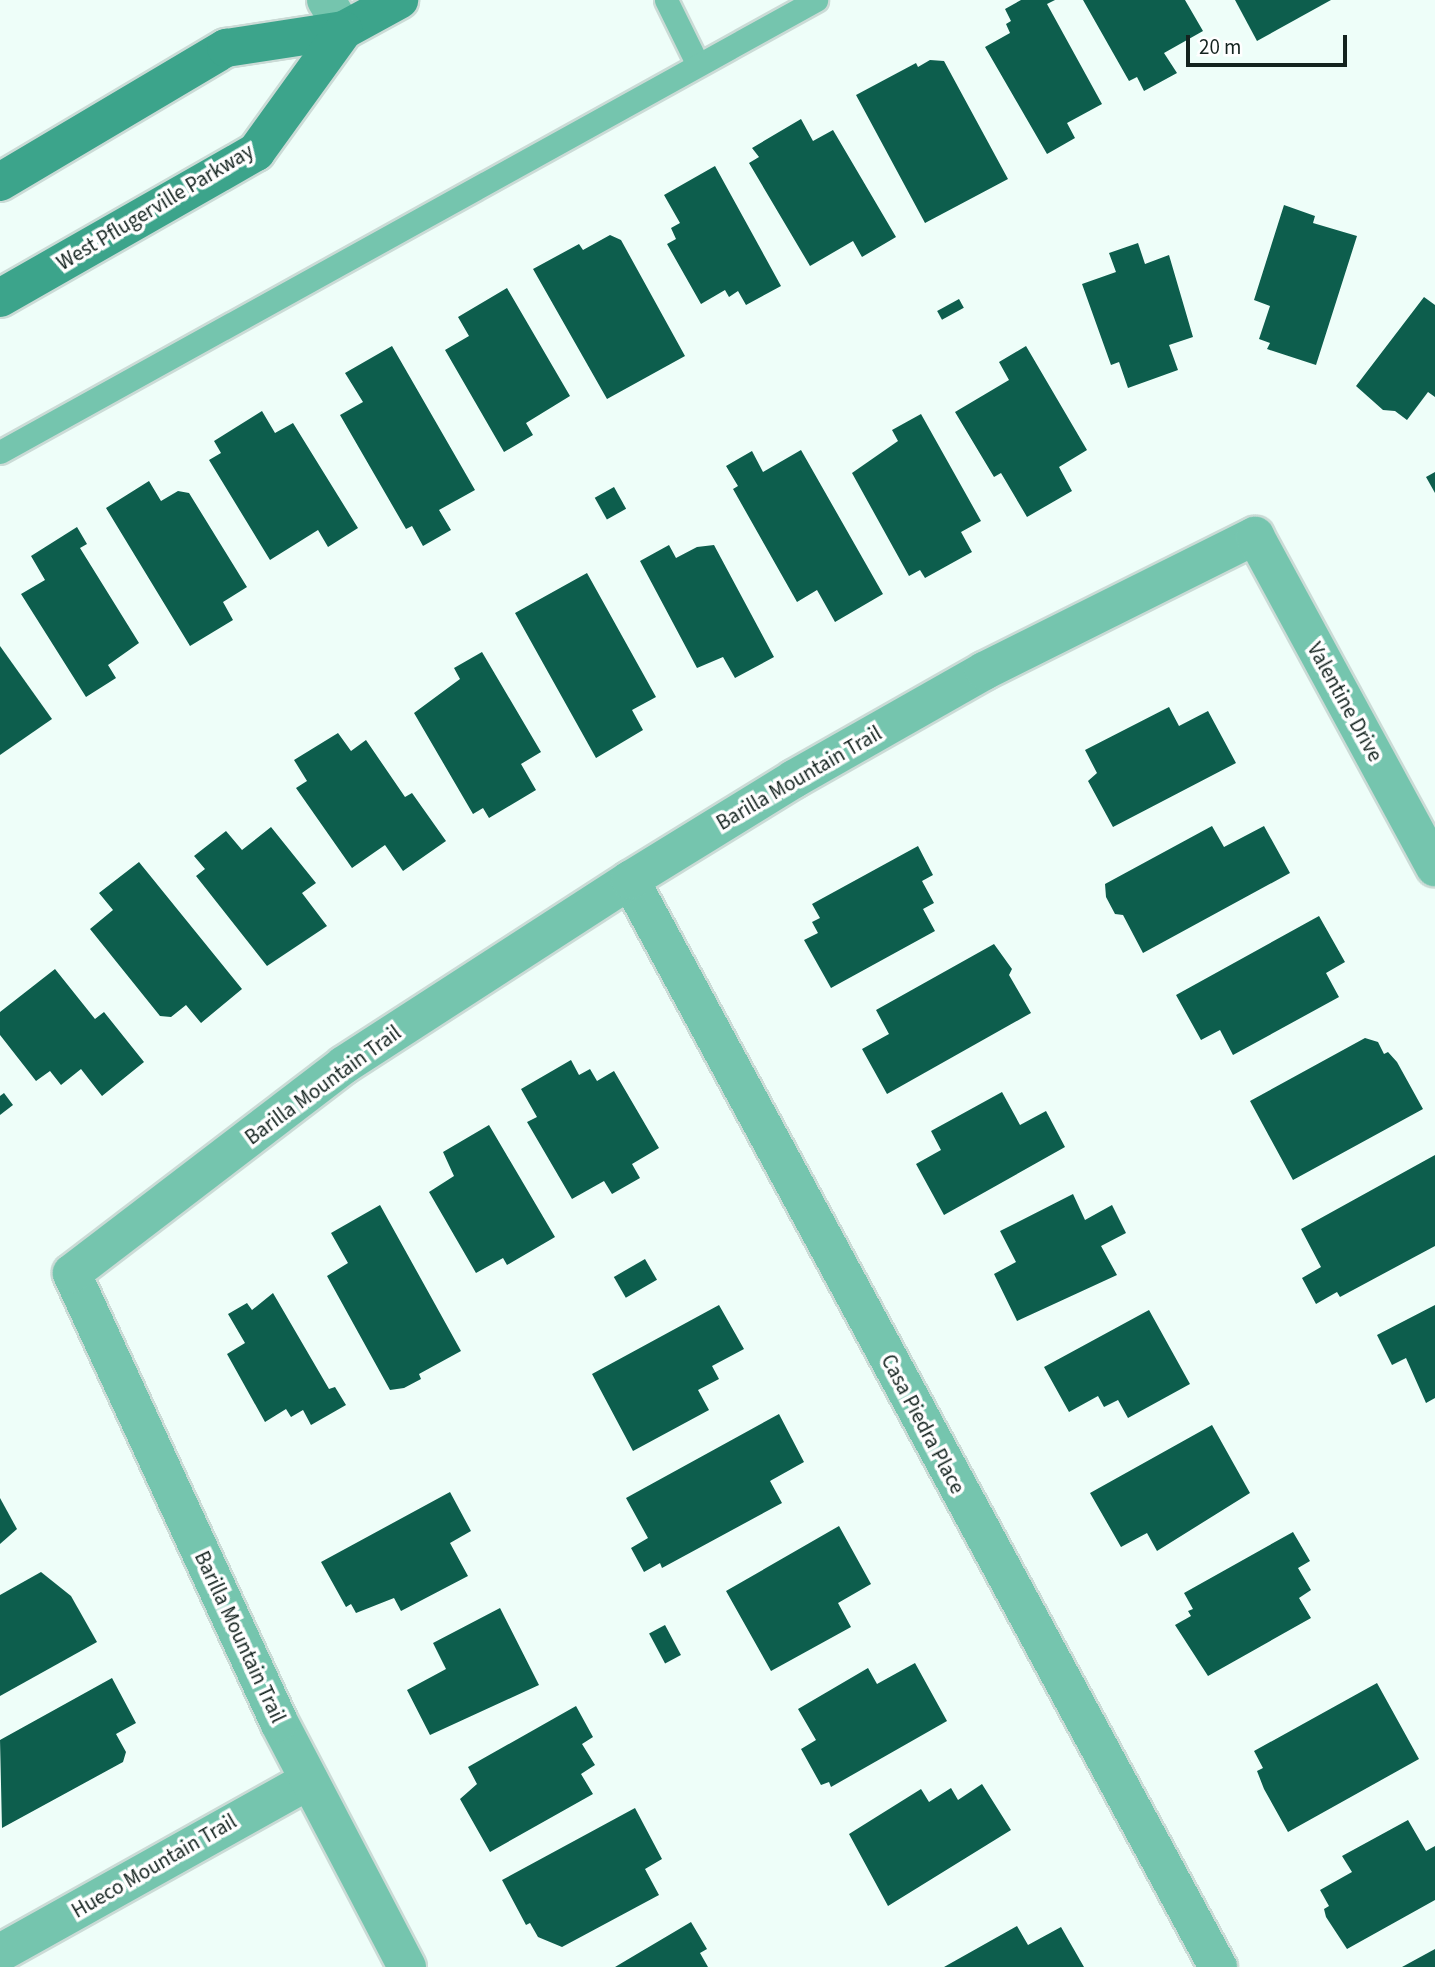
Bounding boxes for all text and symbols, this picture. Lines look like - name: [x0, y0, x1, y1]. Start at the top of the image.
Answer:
- scale bar: [1190, 21, 1351, 65]
- text: 20 m: [1199, 32, 1241, 62]
- street label: West Pflugerville Parkway: [52, 138, 258, 276]
- street label: Valentine Drive: [1302, 638, 1388, 766]
- street label: Barilla Mountain Trail: [712, 720, 886, 836]
- street label: Barilla Mountain Trail: [240, 1020, 406, 1150]
- street label: Casa Piedra Place: [876, 1350, 970, 1498]
- street label: Barilla Mountain Trail: [189, 1547, 291, 1727]
- street label: Hueco Mountain Trail: [67, 1809, 241, 1923]

